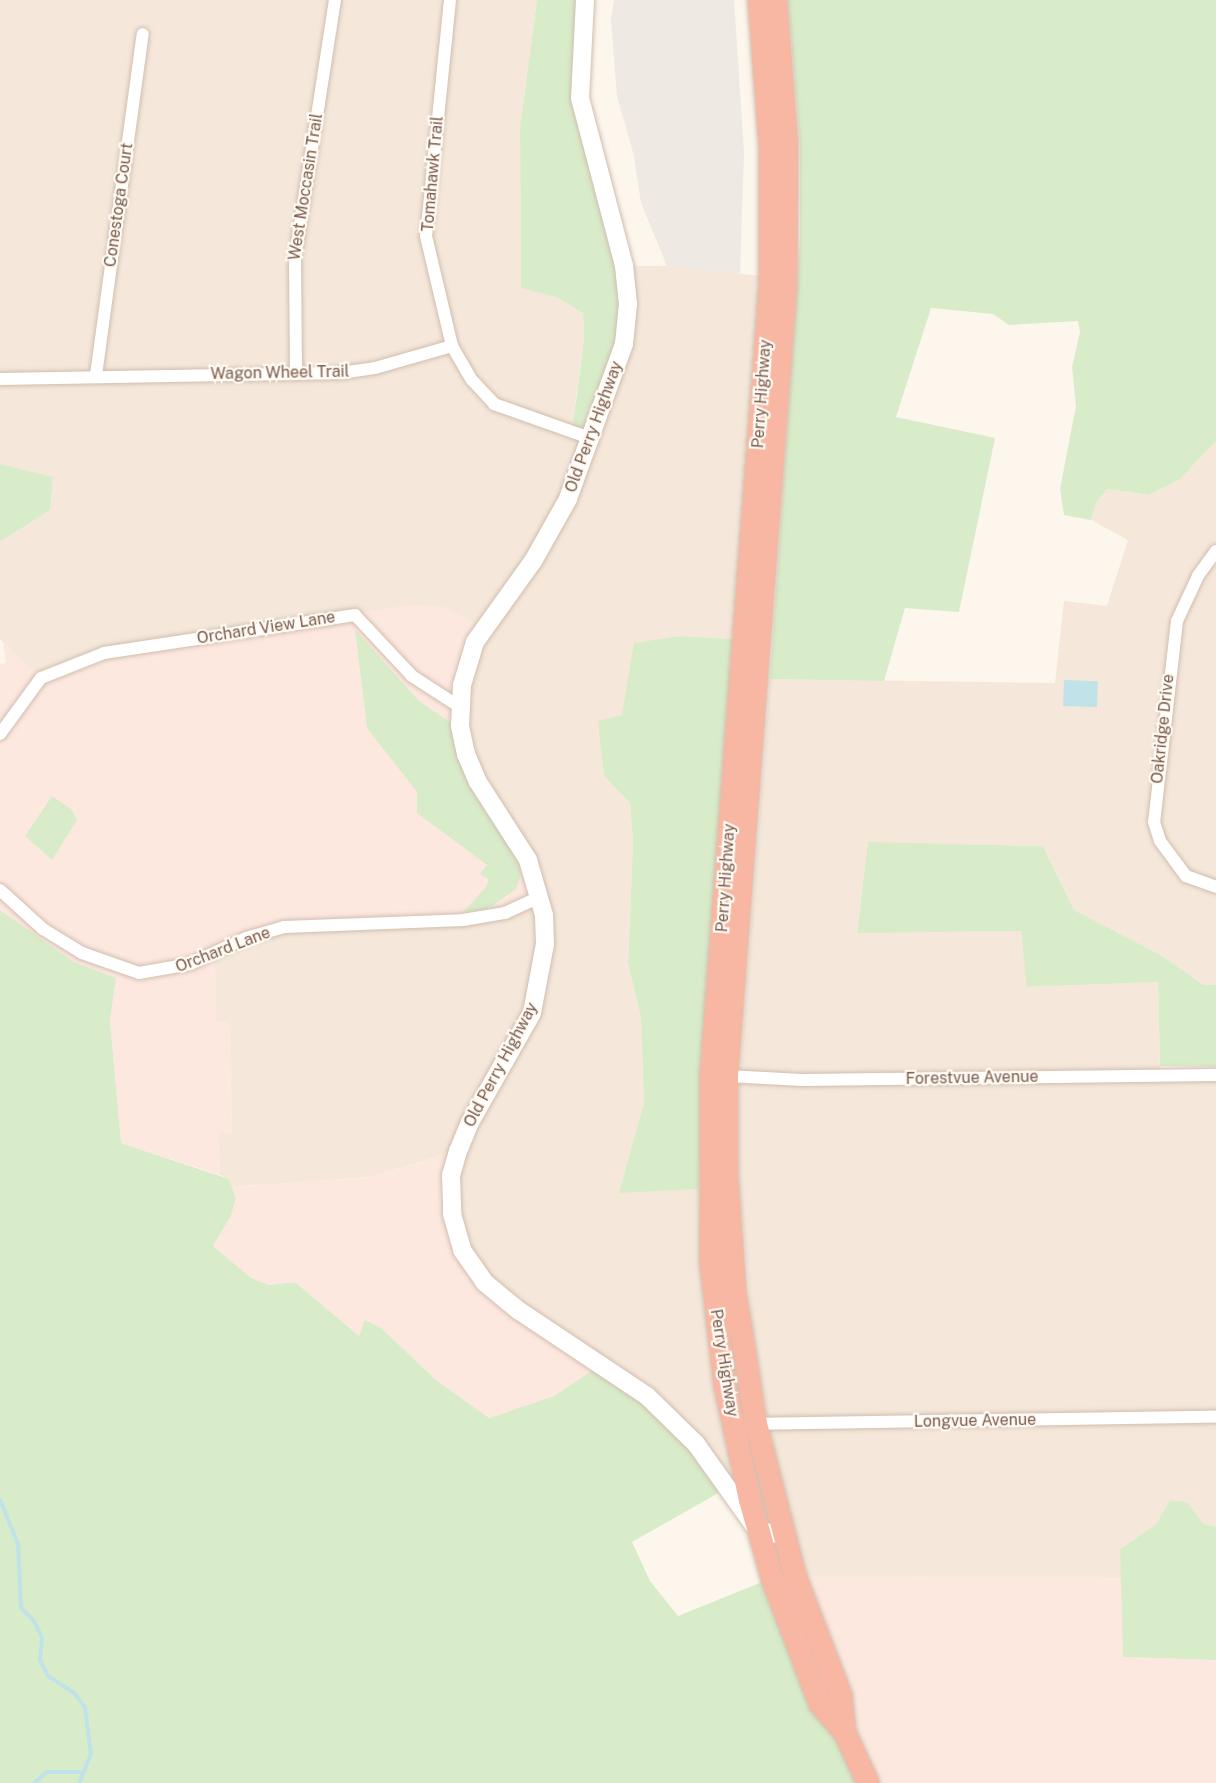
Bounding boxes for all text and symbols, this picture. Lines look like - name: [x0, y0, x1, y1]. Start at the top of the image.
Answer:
- street label: West Moccasin Trail: [285, 112, 327, 262]
- street label: Tomahawk Trail: [418, 115, 448, 233]
- street label: Conestoga Court: [101, 142, 137, 268]
- street label: Perry Highway: [749, 339, 775, 449]
- street label: Old Perry Highway: [561, 359, 627, 495]
- street label: Wagon Wheel Trail: [210, 362, 350, 384]
- street label: Orchard View Lane: [195, 608, 337, 648]
- street label: Oakridge Drive: [1148, 673, 1178, 785]
- street label: Perry Highway: [713, 823, 739, 933]
- street label: Orchard Lane: [173, 923, 273, 977]
- street label: Old Perry Highway: [460, 999, 542, 1131]
- street label: Forestvue Avenue: [905, 1067, 1039, 1089]
- street label: Perry Highway: [706, 1308, 742, 1418]
- street label: Longvue Avenue: [914, 1410, 1036, 1432]

